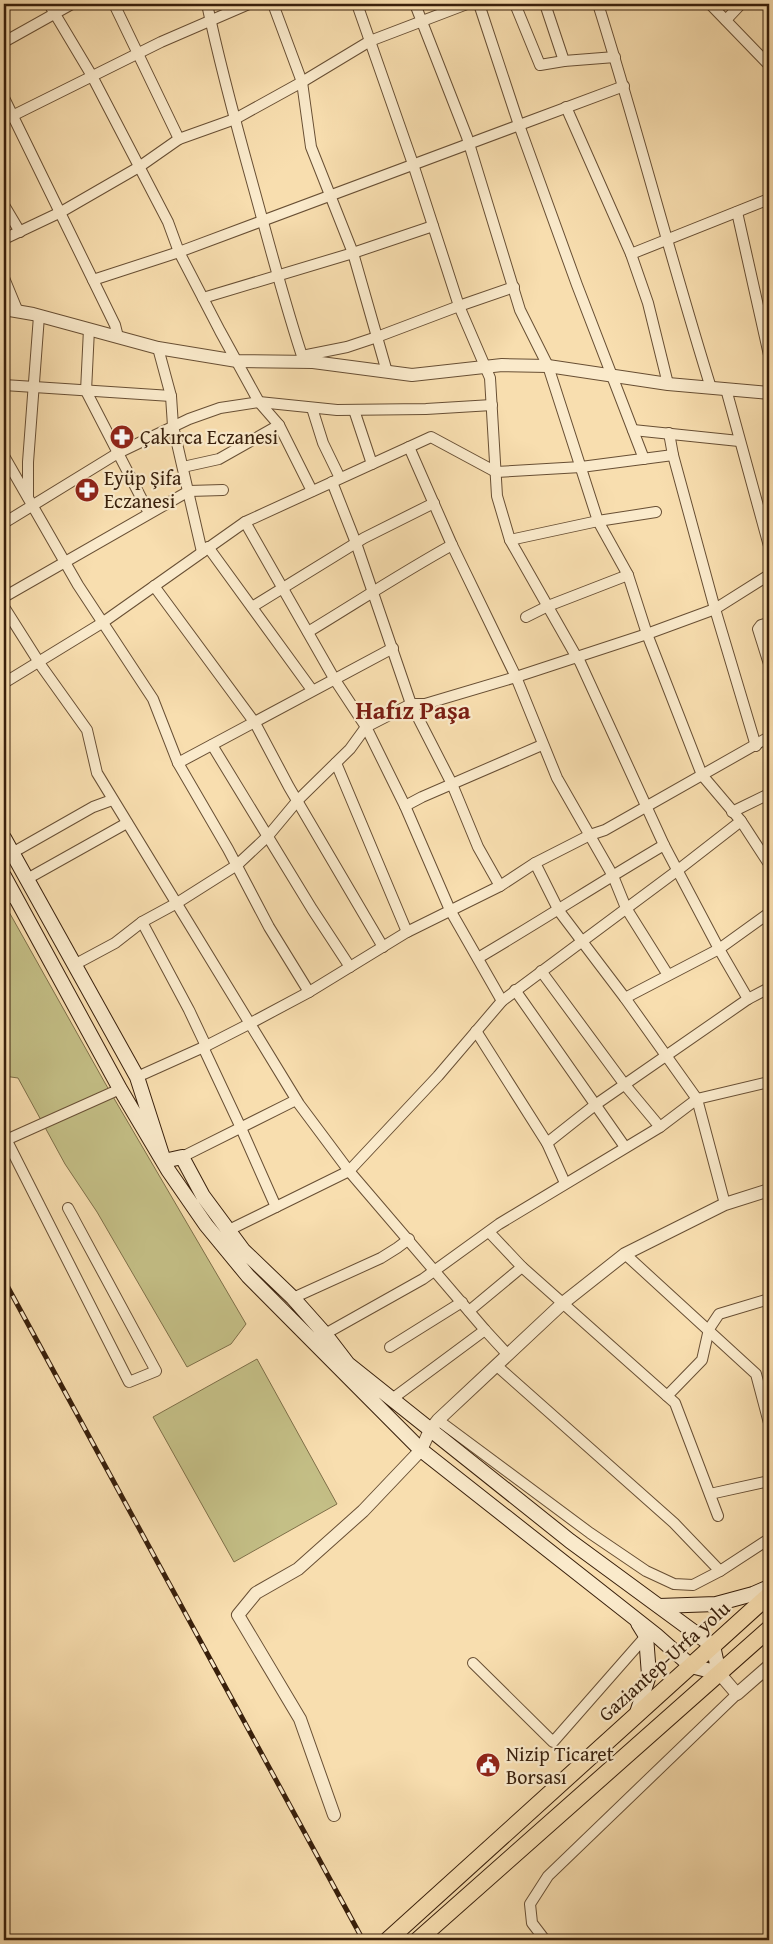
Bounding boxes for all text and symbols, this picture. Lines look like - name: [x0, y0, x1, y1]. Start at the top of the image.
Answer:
- place label: Çakırca Eczanesi: [140, 422, 279, 451]
- pharmacy icon: Çakırca Eczanesi: [109, 424, 135, 450]
- place label: Eyüp Şifa Eczanesi: [104, 463, 182, 515]
- pharmacy icon: Eyüp Şifa Eczanesi: [74, 477, 100, 503]
- district label: Hafız Paşa: [356, 692, 471, 728]
- street label: Gaziantep-Urfa yolu: [591, 1593, 736, 1728]
- place label: Nizip Ticaret Borsası: [506, 1739, 614, 1791]
- public building icon: Nizip Ticaret Borsası: [475, 1752, 501, 1778]

